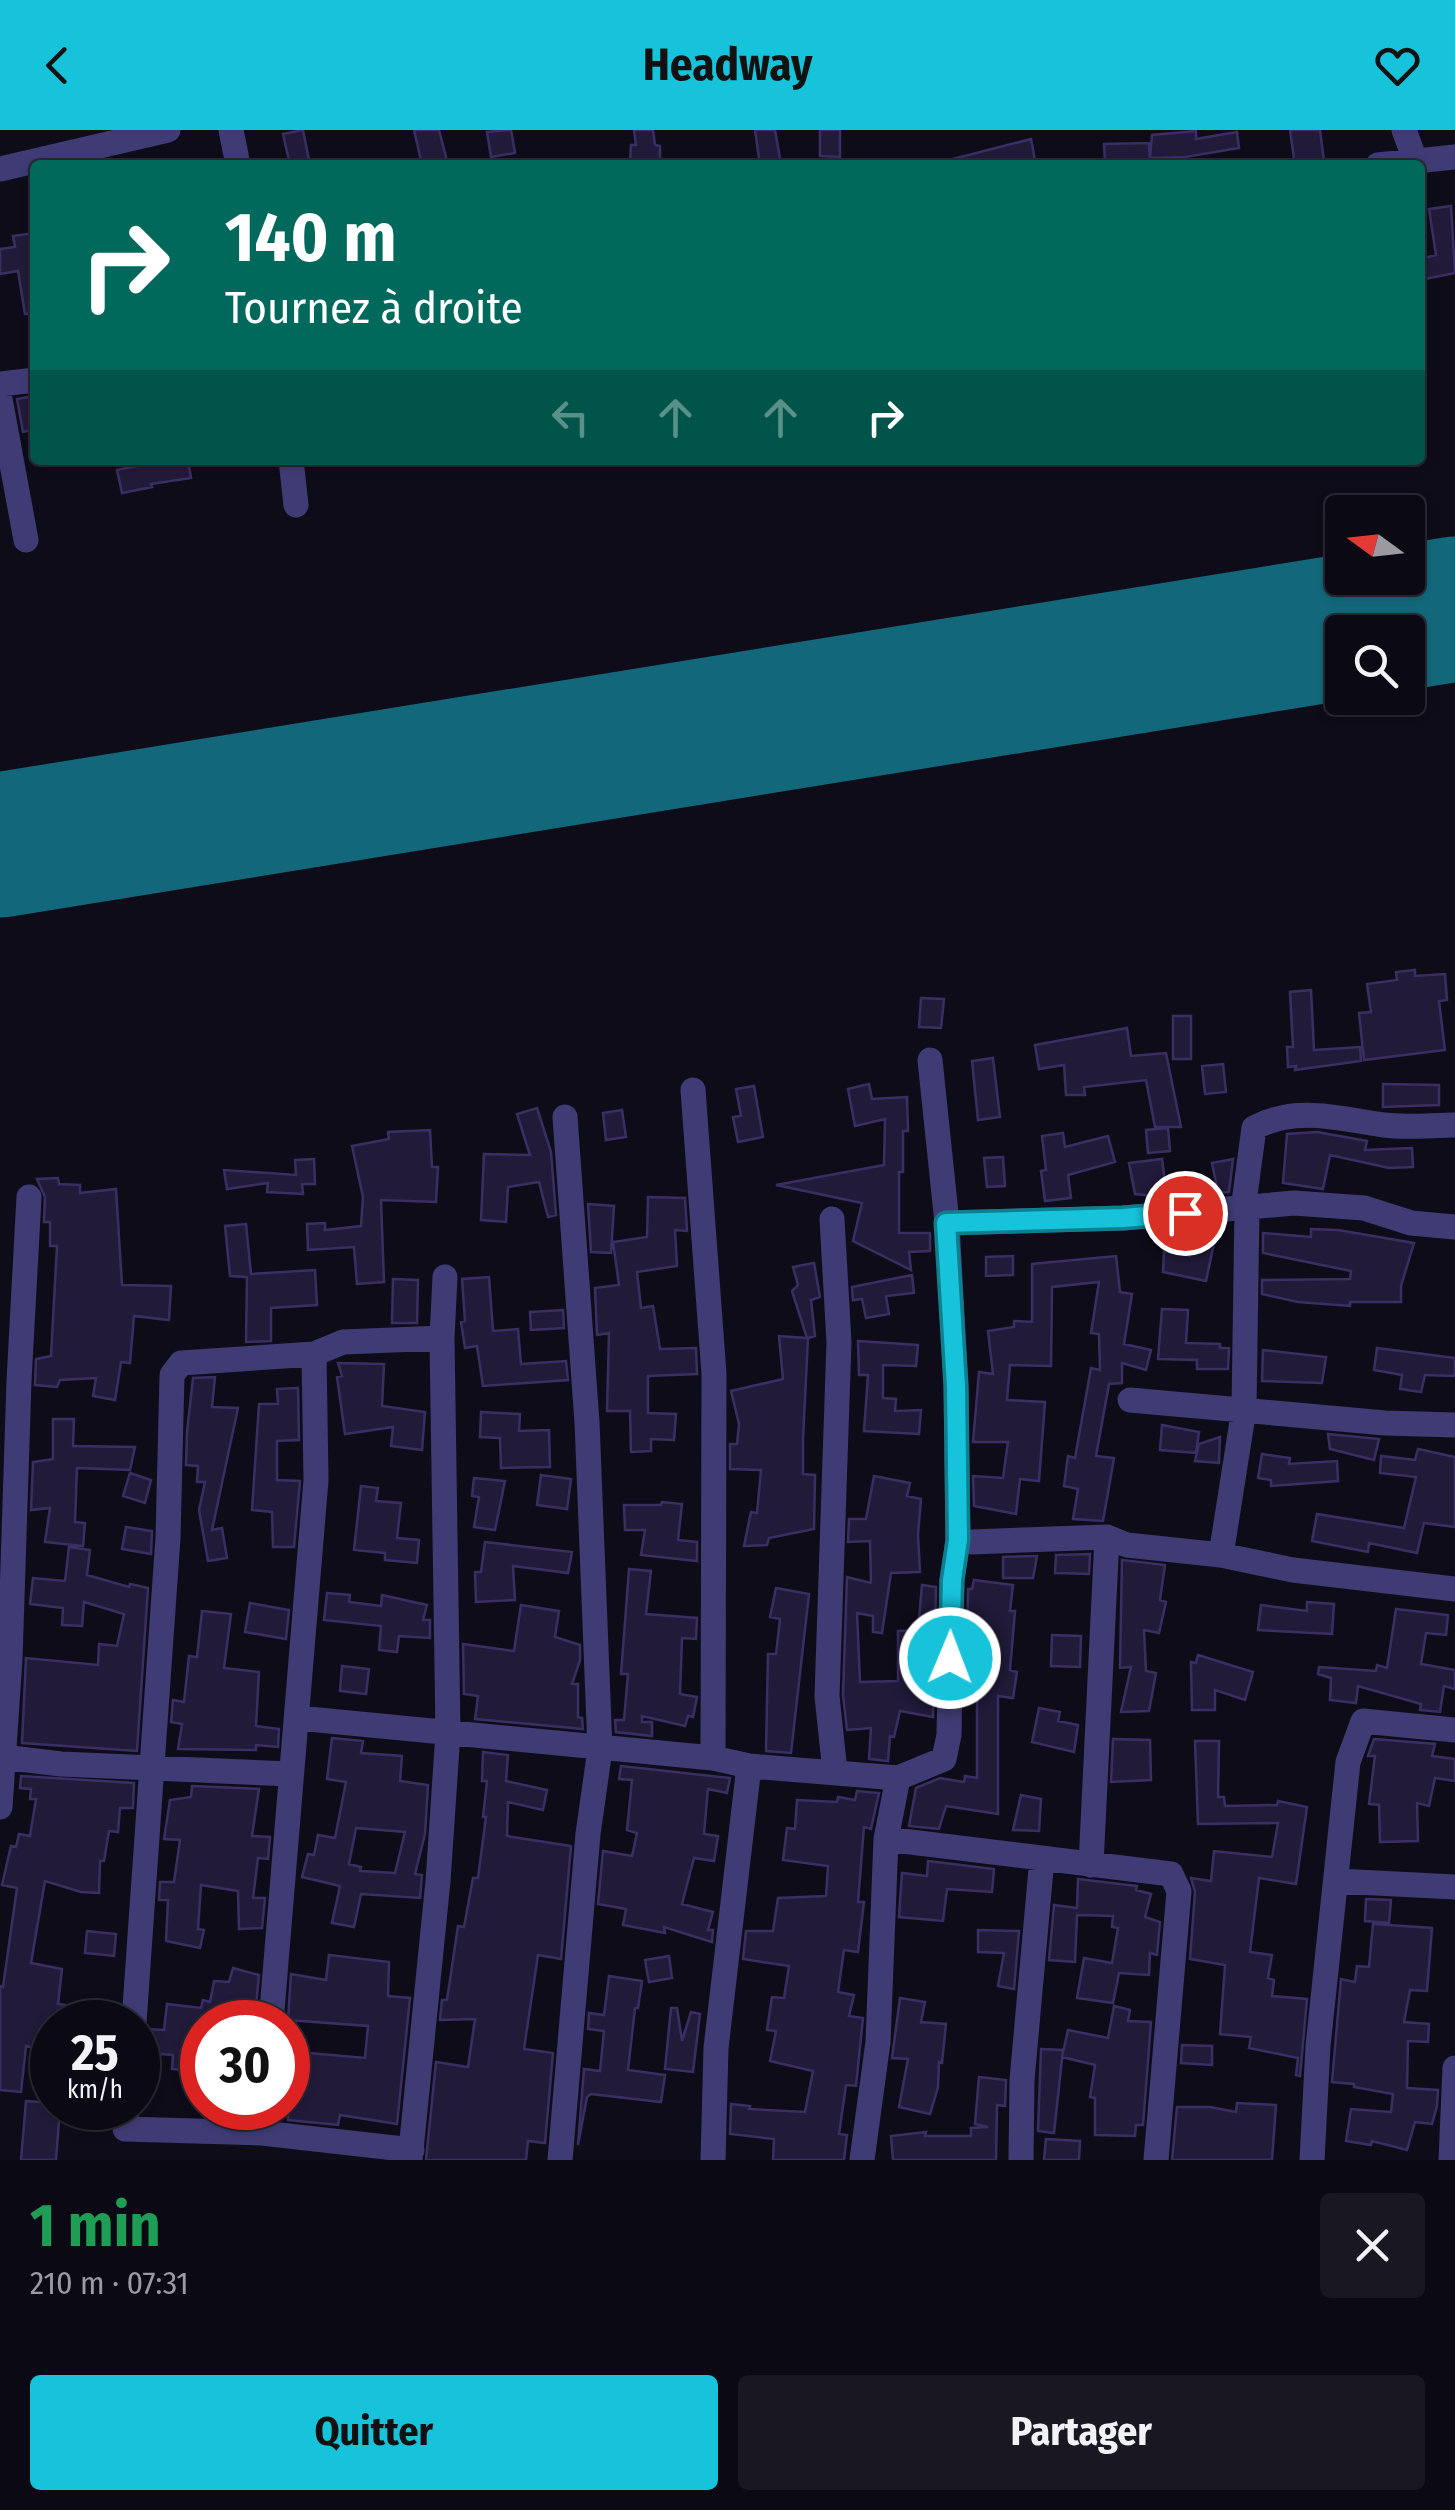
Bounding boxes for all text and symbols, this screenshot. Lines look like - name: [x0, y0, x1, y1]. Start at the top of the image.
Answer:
- icon: back: [30, 38, 85, 93]
- text: Headway: [643, 38, 812, 92]
- icon: heart: [1370, 38, 1425, 93]
- text: 140 m: [225, 196, 397, 280]
- icon: right: [60, 200, 190, 330]
- text: Tournez à droite: [225, 281, 523, 335]
- icon: left: [543, 390, 598, 445]
- icon: ahead: [648, 390, 703, 445]
- icon: ahead: [753, 390, 808, 445]
- icon: right: [858, 390, 913, 445]
- north arrow: [1325, 495, 1425, 595]
- map controls: [1325, 495, 1425, 715]
- button: search: [1325, 615, 1425, 715]
- pin: [1143, 1171, 1228, 1256]
- icon: arrive: [1158, 1186, 1213, 1241]
- position arrow: [898, 1606, 1002, 1710]
- speed limit sign: 30: [180, 2000, 310, 2130]
- text: 25: [71, 2023, 119, 2083]
- text: km/h: [67, 2075, 123, 2105]
- text: 1 min: [30, 2190, 161, 2262]
- button: close: [1320, 2193, 1425, 2298]
- text: 210 m · 07:31: [30, 2264, 189, 2302]
- button: Quitter: [30, 2375, 718, 2490]
- button: Partager: [738, 2375, 1425, 2490]

